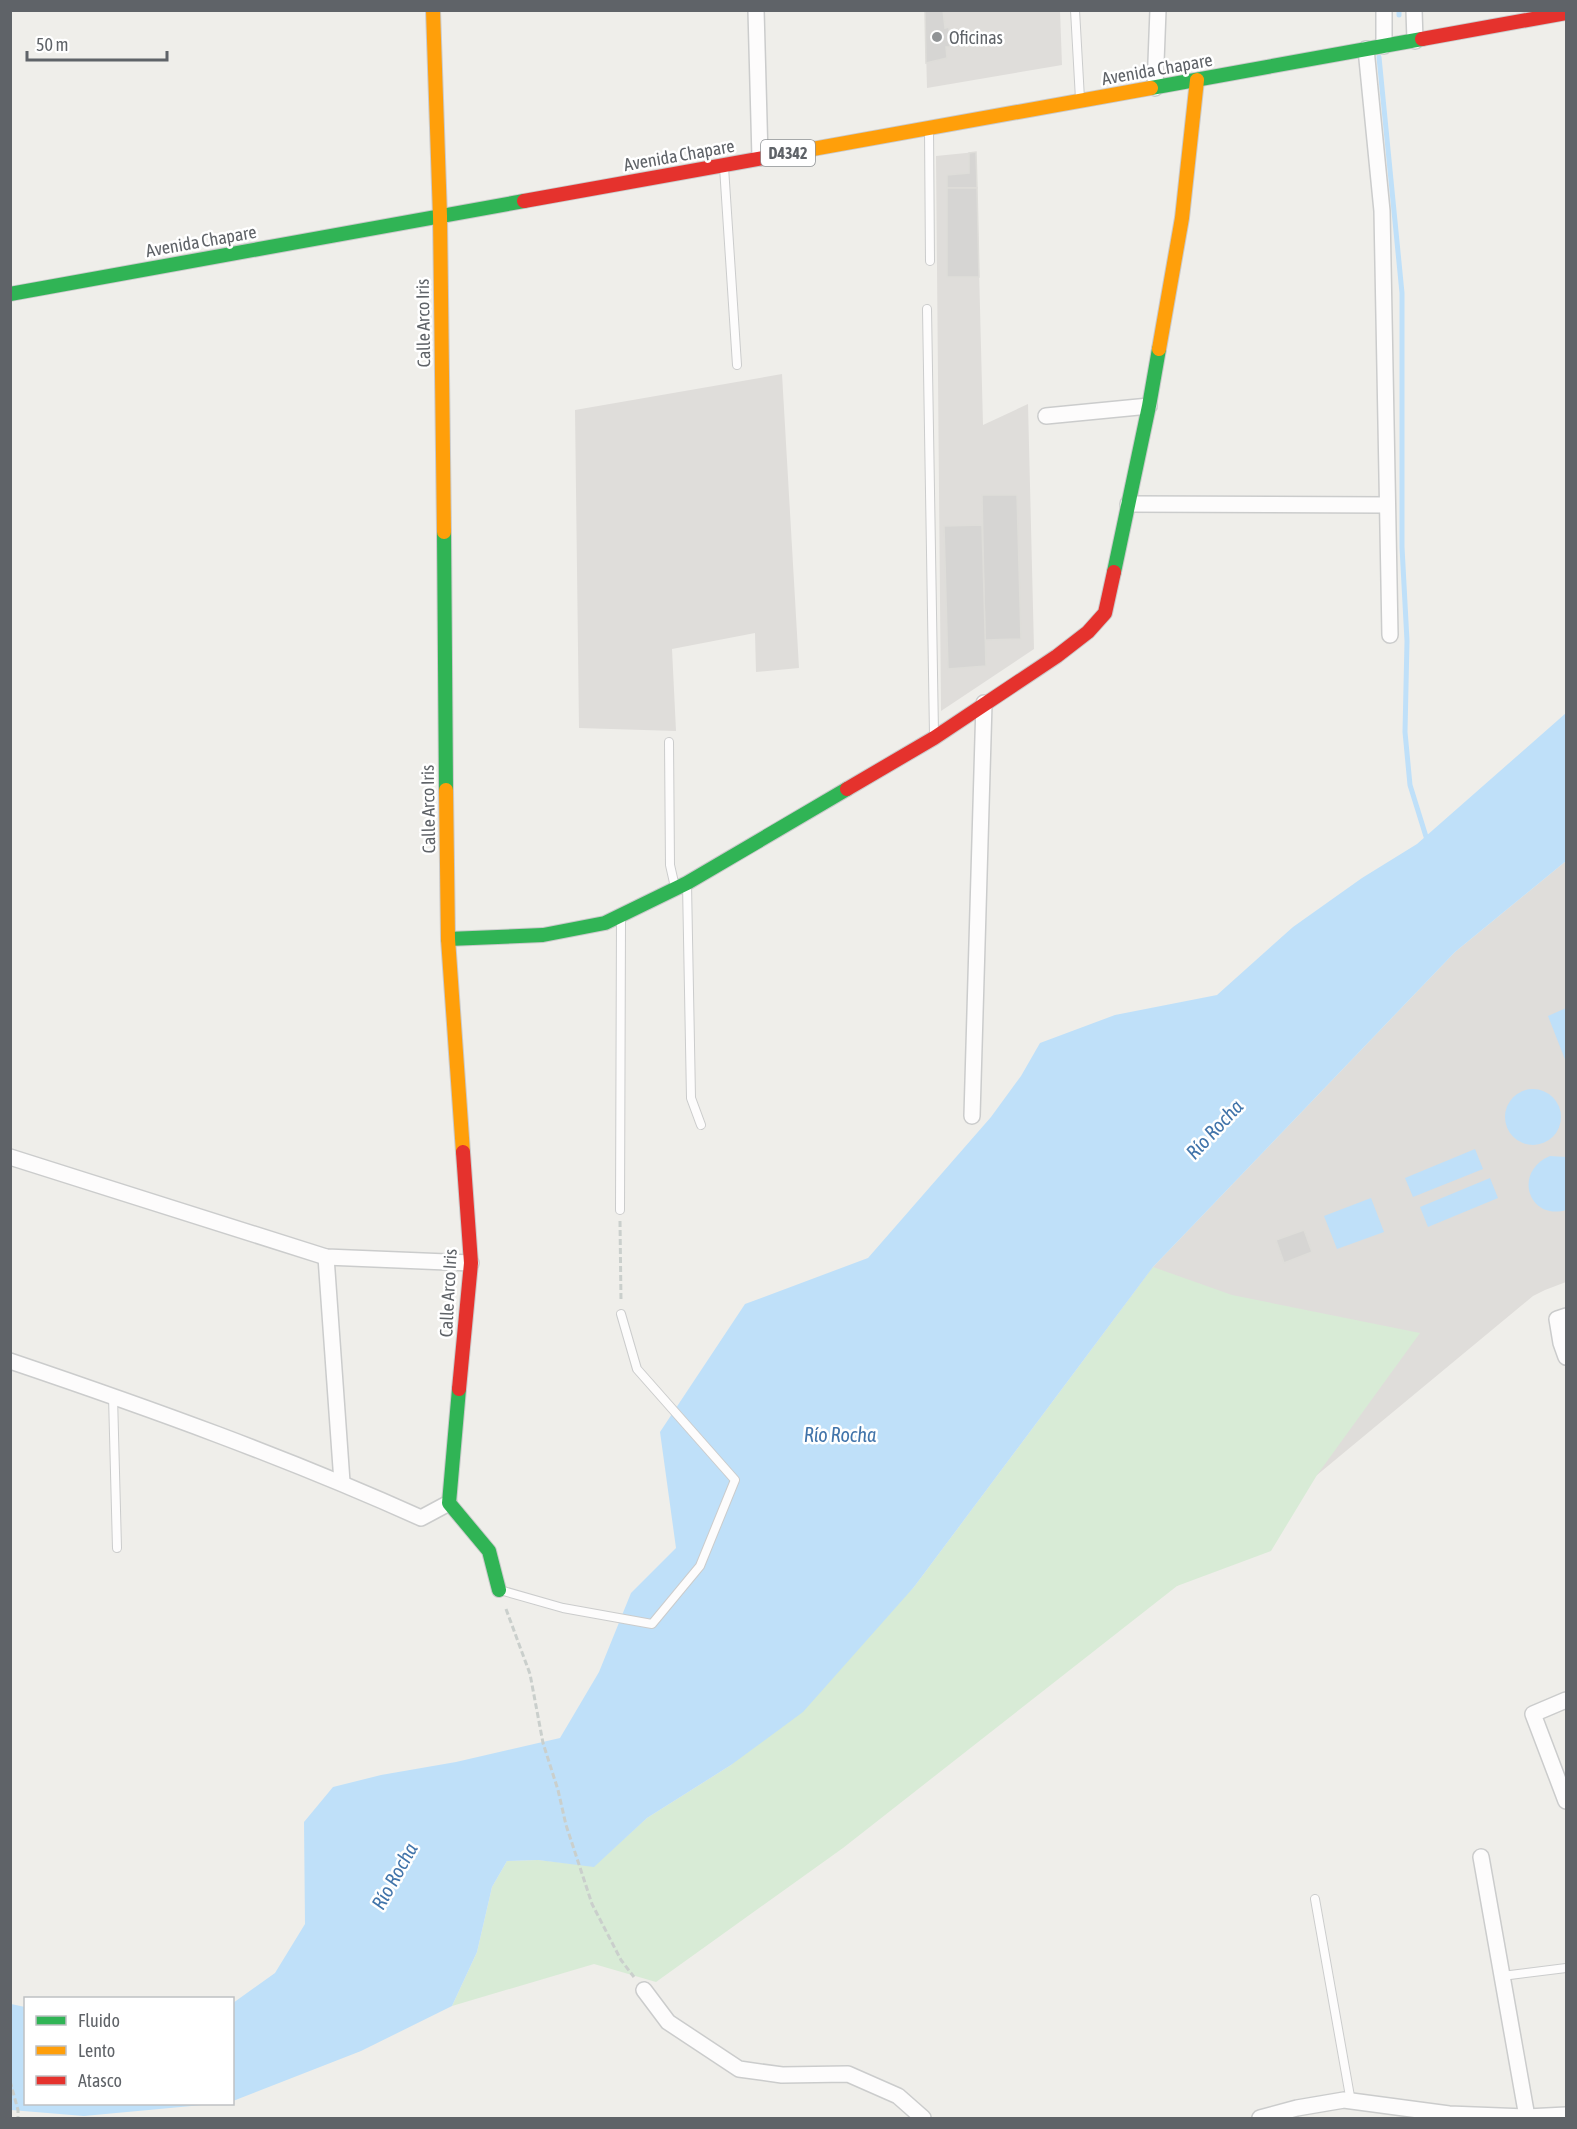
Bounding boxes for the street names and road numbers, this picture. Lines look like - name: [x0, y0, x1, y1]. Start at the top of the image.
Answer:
- street label: Avenida Chapare: [1100, 49, 1214, 89]
- street label: Avenida Chapare: [622, 135, 736, 175]
- road number: D4342: [761, 140, 815, 166]
- street label: Avenida Chapare: [144, 221, 258, 261]
- street label: Calle Arco Iris: [412, 279, 434, 367]
- street label: Calle Arco Iris: [417, 765, 439, 853]
- street label: Calle Arco Iris: [435, 1248, 461, 1338]

